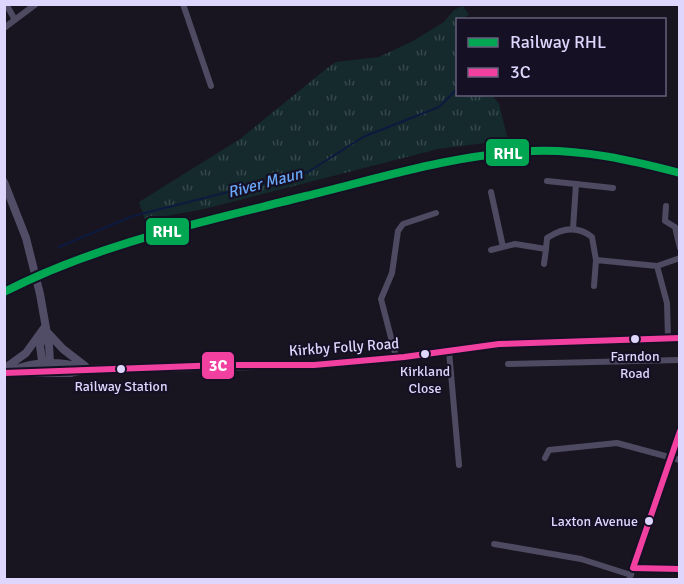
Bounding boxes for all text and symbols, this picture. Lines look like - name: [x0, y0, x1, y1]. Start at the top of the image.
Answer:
- legend: [456, 18, 666, 96]
- text: Railway RHL: [510, 31, 606, 53]
- text: 3C: [510, 61, 531, 83]
- line badge: RHL: [485, 138, 530, 167]
- text: RHL: [493, 144, 523, 164]
- water label: River Maun: [225, 163, 306, 203]
- line badge: RHL: [145, 217, 190, 246]
- text: RHL: [152, 222, 182, 242]
- marker: Farndon Road: [629, 333, 641, 345]
- street label: Kirkby Folly Road: [288, 334, 400, 360]
- marker: Kirkland Close: [419, 348, 431, 360]
- place label: Farndon Road: [610, 348, 660, 382]
- line badge: 3C: [201, 351, 235, 380]
- text: 3C: [209, 356, 227, 376]
- marker: Railway Station: [115, 363, 127, 375]
- place label: Kirkland Close: [400, 363, 450, 397]
- place label: Railway Station: [74, 378, 168, 395]
- place label: Laxton Avenue: [551, 513, 638, 530]
- marker: Laxton Avenue: [643, 515, 655, 527]

